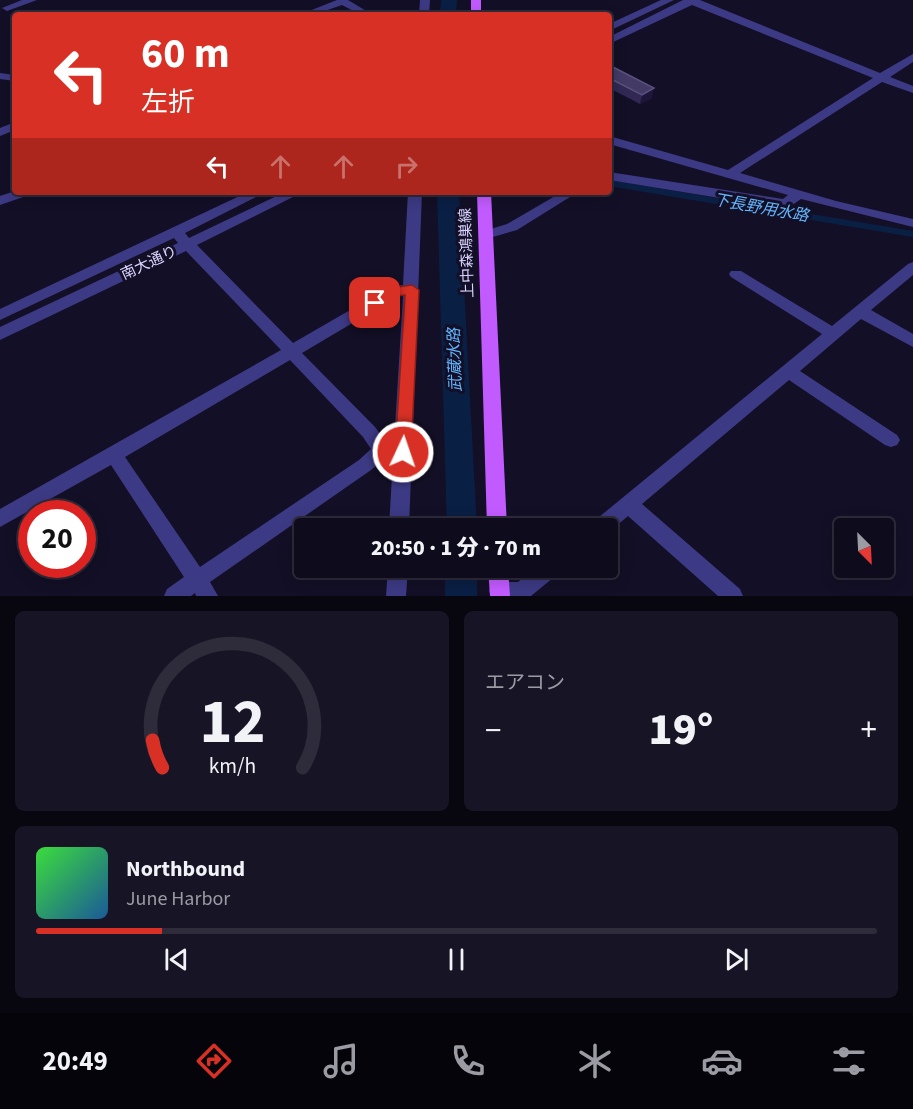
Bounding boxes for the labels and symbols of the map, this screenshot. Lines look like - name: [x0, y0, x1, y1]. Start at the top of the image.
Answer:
- water label: 下長野用水路: [712, 189, 812, 228]
- street label: 上中森鴻巣線: [455, 208, 479, 298]
- street label: 南大通り: [117, 241, 181, 285]
- pin: [349, 277, 400, 328]
- water label: 武蔵水路: [443, 326, 467, 392]
- position arrow: [371, 420, 435, 484]
- speed limit sign: 20: [18, 500, 96, 578]
- north arrow: [834, 518, 894, 578]

